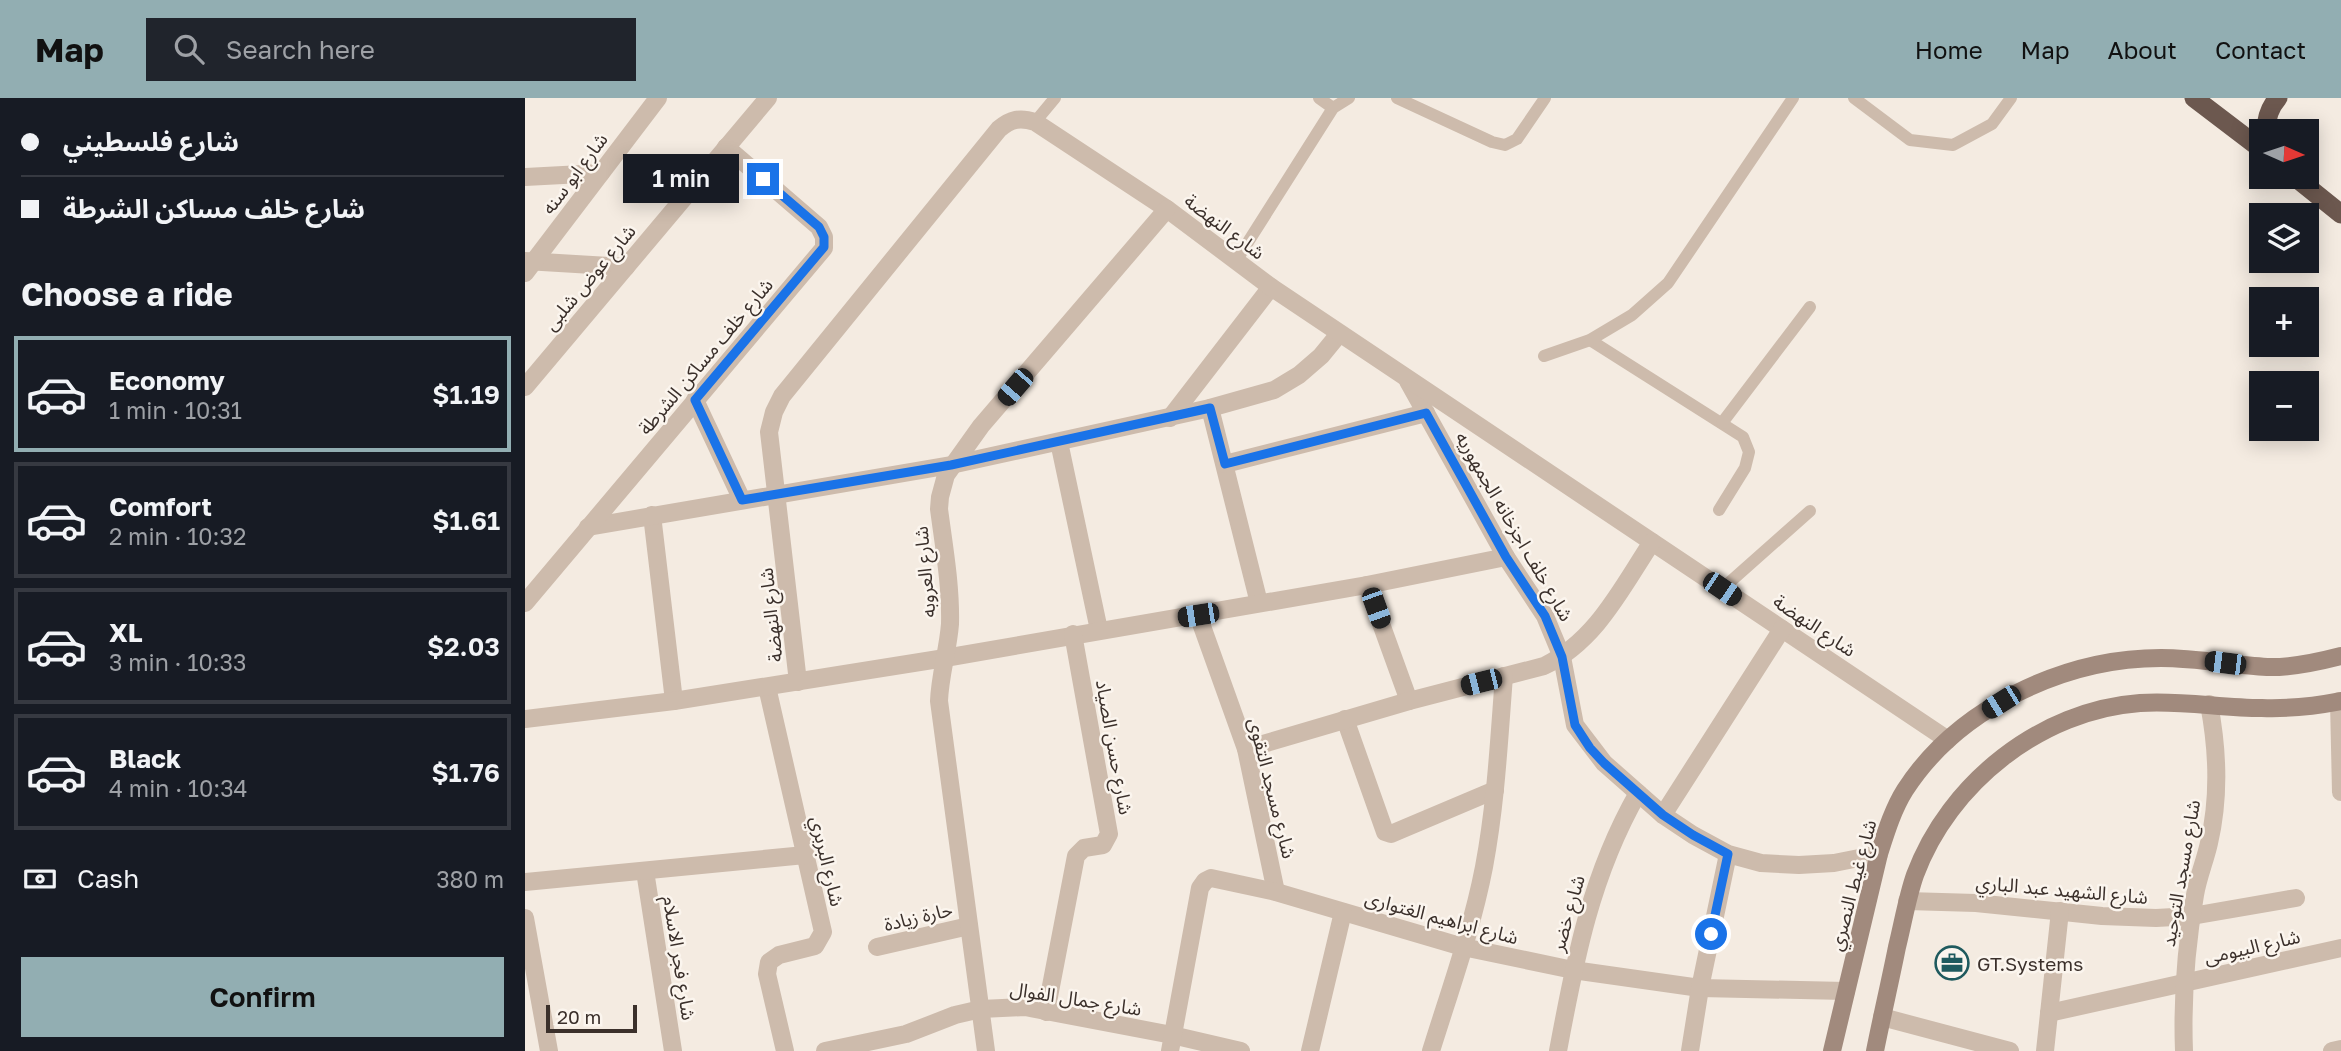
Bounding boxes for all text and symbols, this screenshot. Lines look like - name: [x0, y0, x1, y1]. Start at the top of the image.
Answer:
- search box: [146, 18, 636, 81]
- text: Map: [35, 30, 104, 69]
- icon: search: [170, 30, 208, 68]
- text: Search here: [226, 34, 375, 65]
- text: Home: [1915, 35, 1983, 64]
- text: Map: [2021, 35, 2070, 64]
- text: About: [2108, 35, 2177, 64]
- text: Contact: [2215, 35, 2306, 64]
- north arrow: [2249, 119, 2319, 189]
- map controls: [2249, 119, 2319, 441]
- text: شارع فلسطيني: [63, 126, 239, 157]
- street label: شارع ابو سنه: [536, 128, 614, 220]
- callout: 1 min: [623, 154, 739, 204]
- route end: [747, 163, 779, 195]
- text: 1 min: [652, 164, 710, 192]
- street label: شارع النهضة: [1178, 188, 1270, 266]
- text: شارع خلف مساكن الشرطة: [63, 193, 365, 224]
- button: layers: [2249, 203, 2319, 273]
- street label: شارع عوض شلبى: [538, 219, 642, 336]
- street label: شارع خلف مساكن الشرطة: [633, 273, 779, 441]
- text: Choose a ride: [21, 275, 233, 313]
- button: +: [2249, 287, 2319, 357]
- icon: car: [25, 363, 88, 426]
- car: [994, 364, 1037, 410]
- text: Economy: [109, 365, 225, 396]
- button: −: [2249, 371, 2319, 441]
- text: $1.19: [432, 379, 500, 410]
- text: 1 min · 10:31: [109, 396, 242, 424]
- street label: شارع خلف اجزخانه الجمهوريه: [1449, 427, 1579, 626]
- icon: car: [25, 489, 88, 552]
- text: Comfort: [109, 491, 212, 522]
- text: $1.61: [432, 505, 500, 536]
- text: 2 min · 10:32: [109, 522, 246, 550]
- street label: شارع العروبه: [909, 525, 942, 619]
- street label: شارع النهضة: [754, 566, 789, 663]
- car: [1699, 569, 1746, 609]
- car: [1359, 585, 1394, 631]
- street label: شارع النهضة: [1768, 589, 1861, 663]
- car: [1176, 601, 1221, 629]
- icon: car: [25, 615, 88, 678]
- text: XL: [109, 617, 143, 648]
- text: $2.03: [427, 631, 500, 662]
- text: 3 min · 10:33: [109, 648, 247, 676]
- car: [2203, 650, 2248, 676]
- car: [1459, 667, 1504, 697]
- street label: شارع حسن الصياد: [1089, 678, 1138, 817]
- car: [1978, 682, 2025, 722]
- street label: شارع مسجد التقوى: [1241, 715, 1302, 861]
- icon: car: [25, 741, 88, 804]
- text: Black: [109, 743, 181, 774]
- text: $1.76: [431, 757, 500, 788]
- text: 4 min · 10:34: [109, 774, 248, 802]
- street label: شارع مسجد التوحيد: [2156, 798, 2207, 949]
- street label: شارع البربري: [802, 814, 850, 909]
- street label: شارع غيط النصري: [1823, 817, 1885, 954]
- icon: cash: [21, 860, 59, 898]
- text: Cash: [77, 863, 139, 894]
- text: 380 m: [436, 865, 504, 893]
- street label: شارع الشهيد عبد الباري: [1975, 870, 2149, 912]
- street label: شارع خضر: [1545, 872, 1592, 956]
- street label: شارع ابراهيم الغتوارى: [1362, 885, 1521, 952]
- street label: شارع فجر الاسلام: [655, 894, 701, 1023]
- street label: حارة زيادة: [881, 897, 955, 936]
- route start: [1695, 918, 1727, 950]
- street label: شارع البيومى: [2202, 924, 2303, 971]
- office icon: GT.Systems: [1933, 944, 1971, 982]
- place label: GT.Systems: [1977, 952, 2083, 975]
- button: Confirm: [21, 957, 504, 1037]
- street label: شارع جمال الفوال: [1008, 976, 1143, 1023]
- scale bar: [546, 1002, 637, 1034]
- text: 20 m: [557, 1005, 601, 1028]

